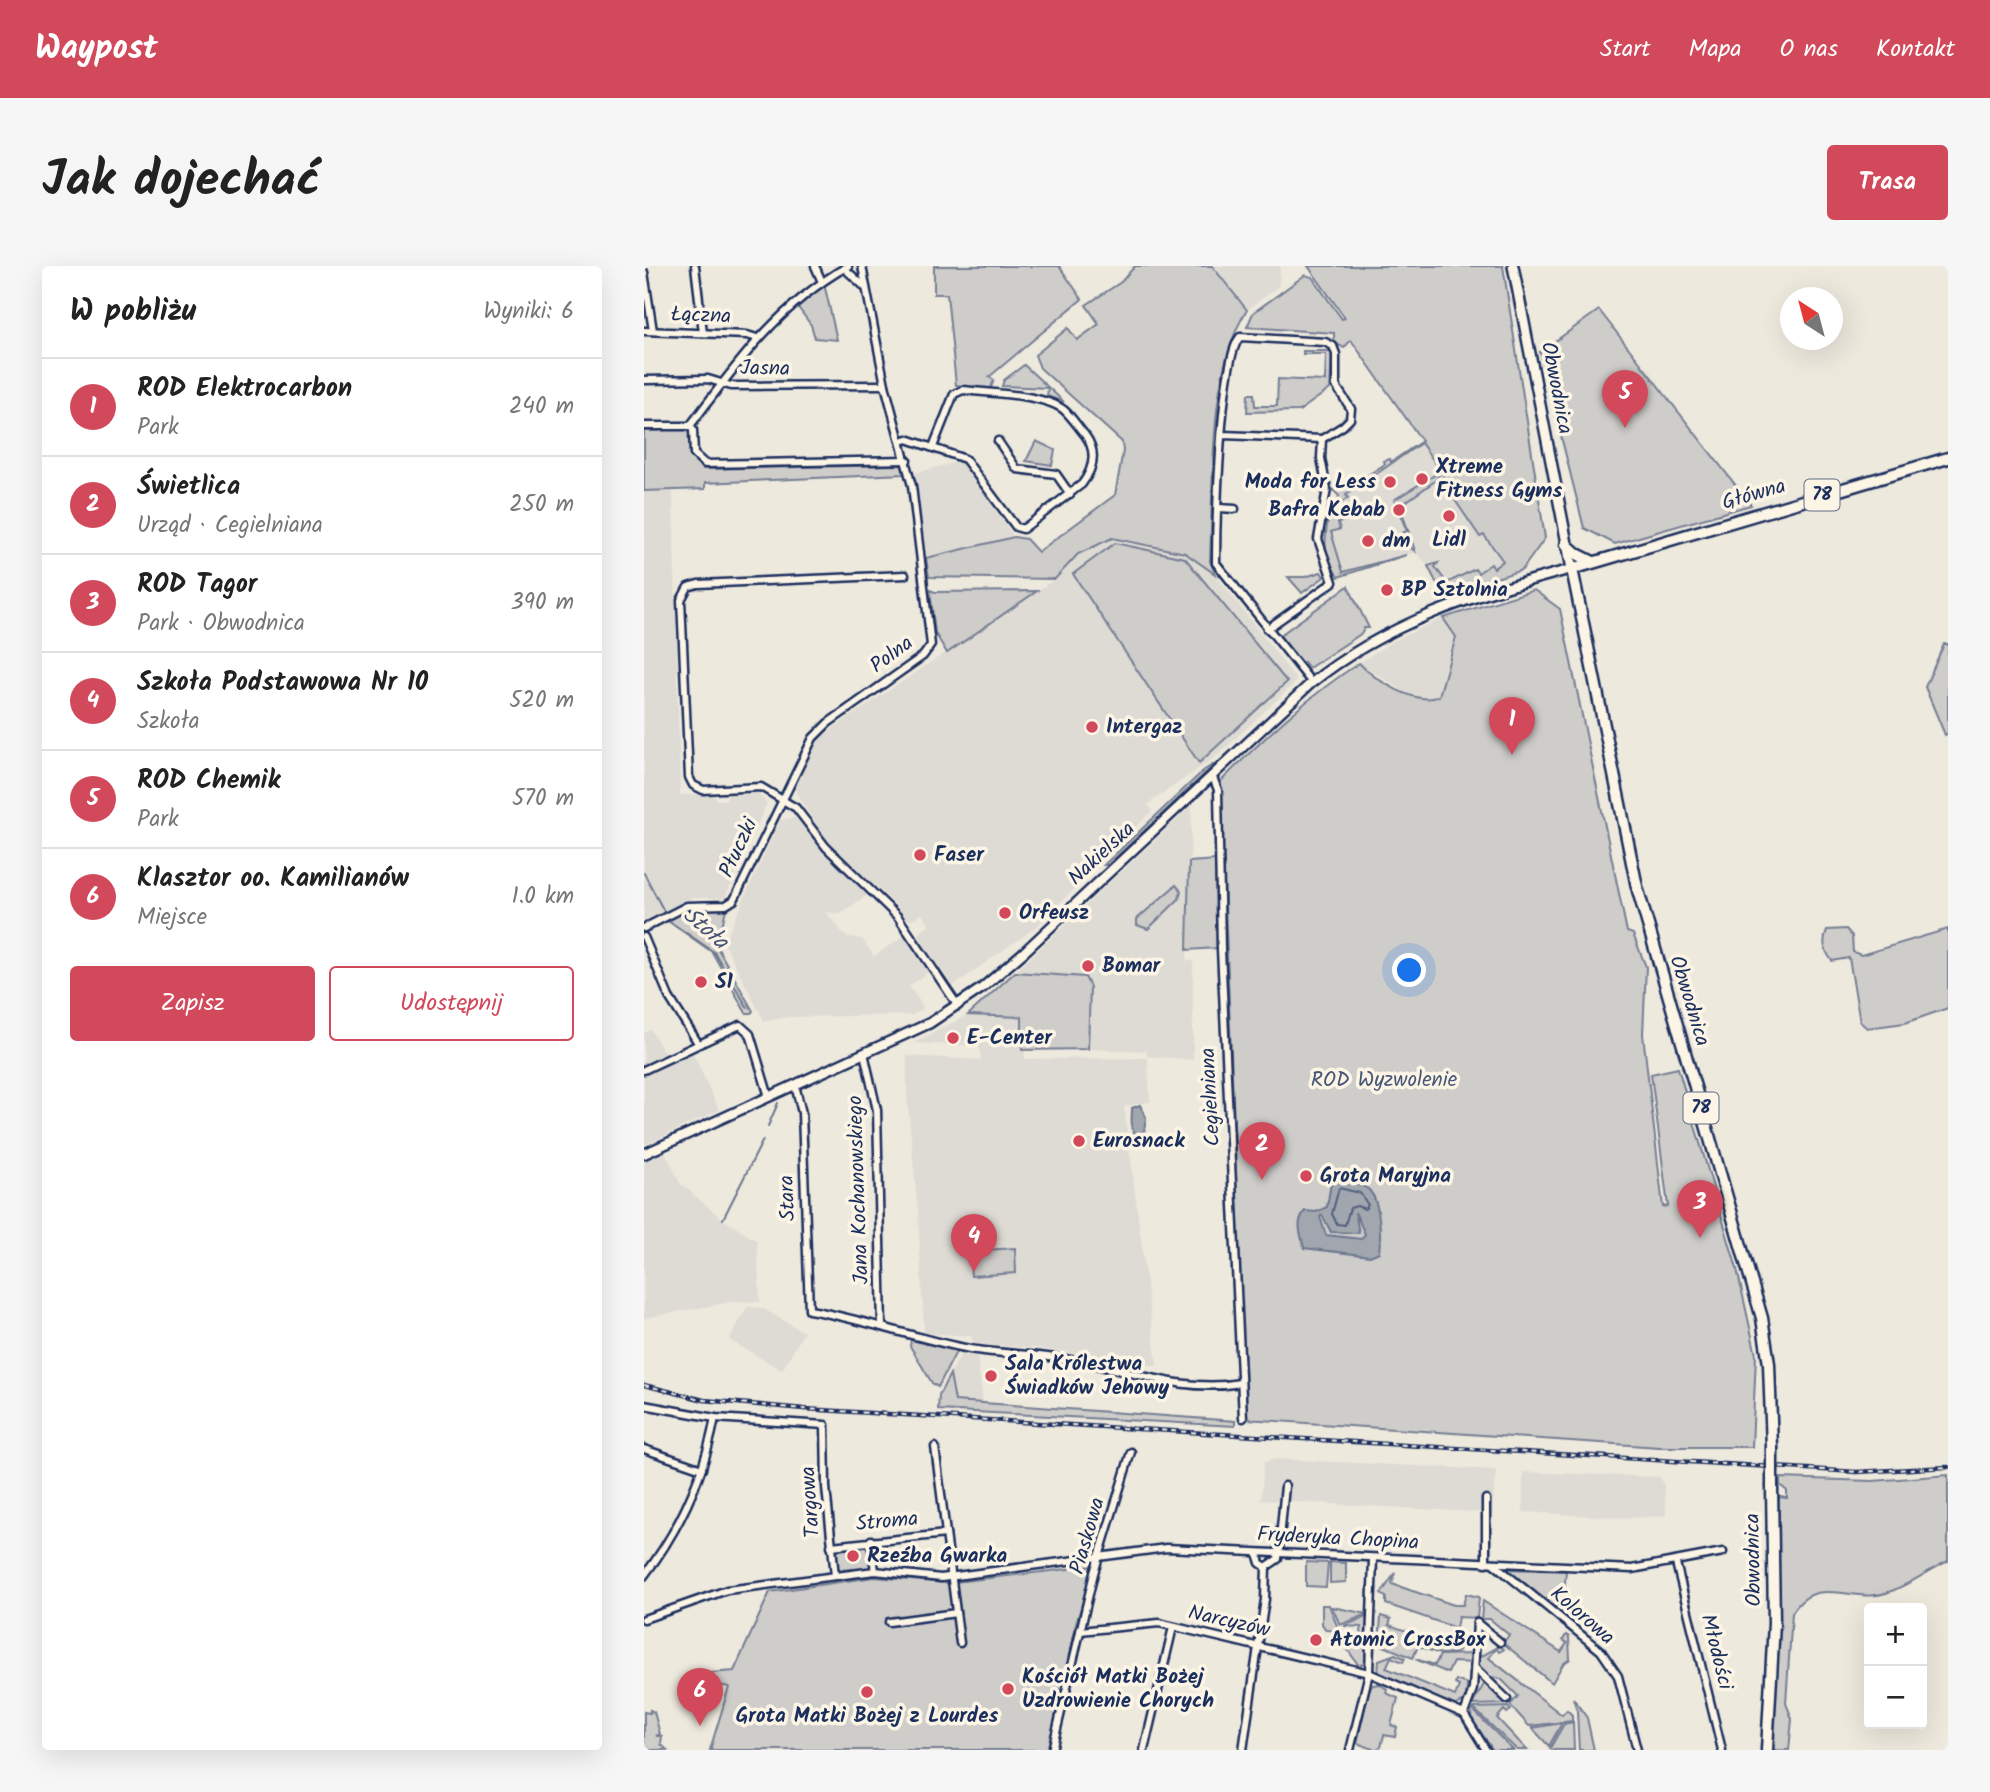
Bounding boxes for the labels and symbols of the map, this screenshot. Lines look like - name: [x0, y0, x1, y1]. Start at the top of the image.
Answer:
- north arrow: [1780, 287, 1843, 350]
- street label: Łączna: [670, 298, 732, 334]
- street label: Obwodnica: [1531, 339, 1581, 437]
- street label: Jasna: [740, 352, 790, 386]
- pin: 5: [1602, 370, 1648, 428]
- place label: Xtreme Fitness Gyms: [1435, 451, 1563, 508]
- place label: Moda for Less: [1245, 466, 1376, 499]
- street label: Główna: [1718, 470, 1790, 520]
- marker: Xtreme Fitness Gyms: [1414, 471, 1430, 487]
- marker: Moda for Less: [1382, 474, 1398, 490]
- road number: 78: [1804, 480, 1840, 510]
- place label: Bafra Kebab: [1268, 494, 1385, 527]
- marker: Bafra Kebab: [1391, 502, 1407, 518]
- marker: Lidl: [1441, 508, 1457, 524]
- place label: Lidl: [1432, 524, 1466, 557]
- place label: dm: [1382, 525, 1411, 558]
- marker: dm: [1360, 533, 1376, 549]
- place label: BP Sztolnia: [1401, 574, 1508, 607]
- marker: BP Sztolnia: [1379, 582, 1395, 598]
- street label: Polna: [863, 628, 921, 682]
- pin: 1: [1489, 697, 1535, 755]
- place label: Intergaz: [1106, 711, 1182, 744]
- marker: Intergaz: [1084, 719, 1100, 735]
- street label: Płuczki: [711, 812, 768, 883]
- street label: Nakielska: [1061, 814, 1143, 894]
- place label: Faser: [934, 839, 985, 872]
- marker: Faser: [912, 847, 928, 863]
- place label: Orfeusz: [1019, 897, 1089, 930]
- water label: Stoła: [674, 899, 738, 961]
- marker: Orfeusz: [997, 905, 1013, 921]
- place label: Bomar: [1102, 950, 1162, 983]
- street label: Obwodnica: [1660, 952, 1718, 1050]
- your location: [1392, 953, 1426, 987]
- marker: Bomar: [1080, 958, 1096, 974]
- place label: S1: [715, 966, 734, 999]
- marker: S1: [693, 974, 709, 990]
- place label: E-Center: [967, 1022, 1053, 1055]
- marker: E-Center: [945, 1030, 961, 1046]
- street label: Cegielniana: [1192, 1047, 1230, 1147]
- park label: ROD Wyzwolenie: [1311, 1064, 1458, 1097]
- road number: 78: [1684, 1093, 1718, 1124]
- street label: Jana Kochanowskiego: [839, 1095, 879, 1285]
- pin: 2: [1239, 1122, 1285, 1180]
- place label: Eurosnack: [1093, 1125, 1185, 1158]
- marker: Eurosnack: [1071, 1133, 1087, 1149]
- place label: Grota Maryjna: [1320, 1160, 1451, 1193]
- marker: Grota Maryjna: [1298, 1168, 1314, 1184]
- street label: Stara: [771, 1174, 805, 1222]
- pin: 3: [1677, 1180, 1723, 1238]
- pin: 4: [951, 1214, 997, 1272]
- place label: Sala Królestwa Świadków Jehowy: [1005, 1348, 1169, 1405]
- marker: Sala Królestwa Świadków Jehowy: [983, 1368, 999, 1384]
- street label: Targowa: [792, 1465, 830, 1539]
- street label: Piaskowa: [1061, 1494, 1115, 1578]
- street label: Stroma: [855, 1503, 919, 1541]
- street label: Obwodnica: [1737, 1513, 1771, 1607]
- street label: Fryderyka Chopina: [1256, 1518, 1420, 1560]
- place label: Rzeźba Gwarka: [867, 1540, 1007, 1573]
- marker: Rzeźba Gwarka: [845, 1548, 861, 1564]
- street label: Kolorowa: [1542, 1578, 1622, 1654]
- street label: Narcyzów: [1185, 1597, 1274, 1648]
- street label: Młodości: [1691, 1611, 1742, 1694]
- place label: Atomic CrossBox: [1330, 1624, 1487, 1657]
- marker: Atomic CrossBox: [1308, 1632, 1324, 1648]
- place label: Kościół Matki Bożej Uzdrowienie Chorych: [1022, 1661, 1214, 1718]
- pin: 6: [677, 1668, 723, 1726]
- marker: Kościół Matki Bożej Uzdrowienie Chorych: [1000, 1681, 1016, 1697]
- marker: Grota Matki Bożej z Lourdes: [859, 1684, 875, 1700]
- place label: Grota Matki Bożej z Lourdes: [736, 1700, 998, 1733]

